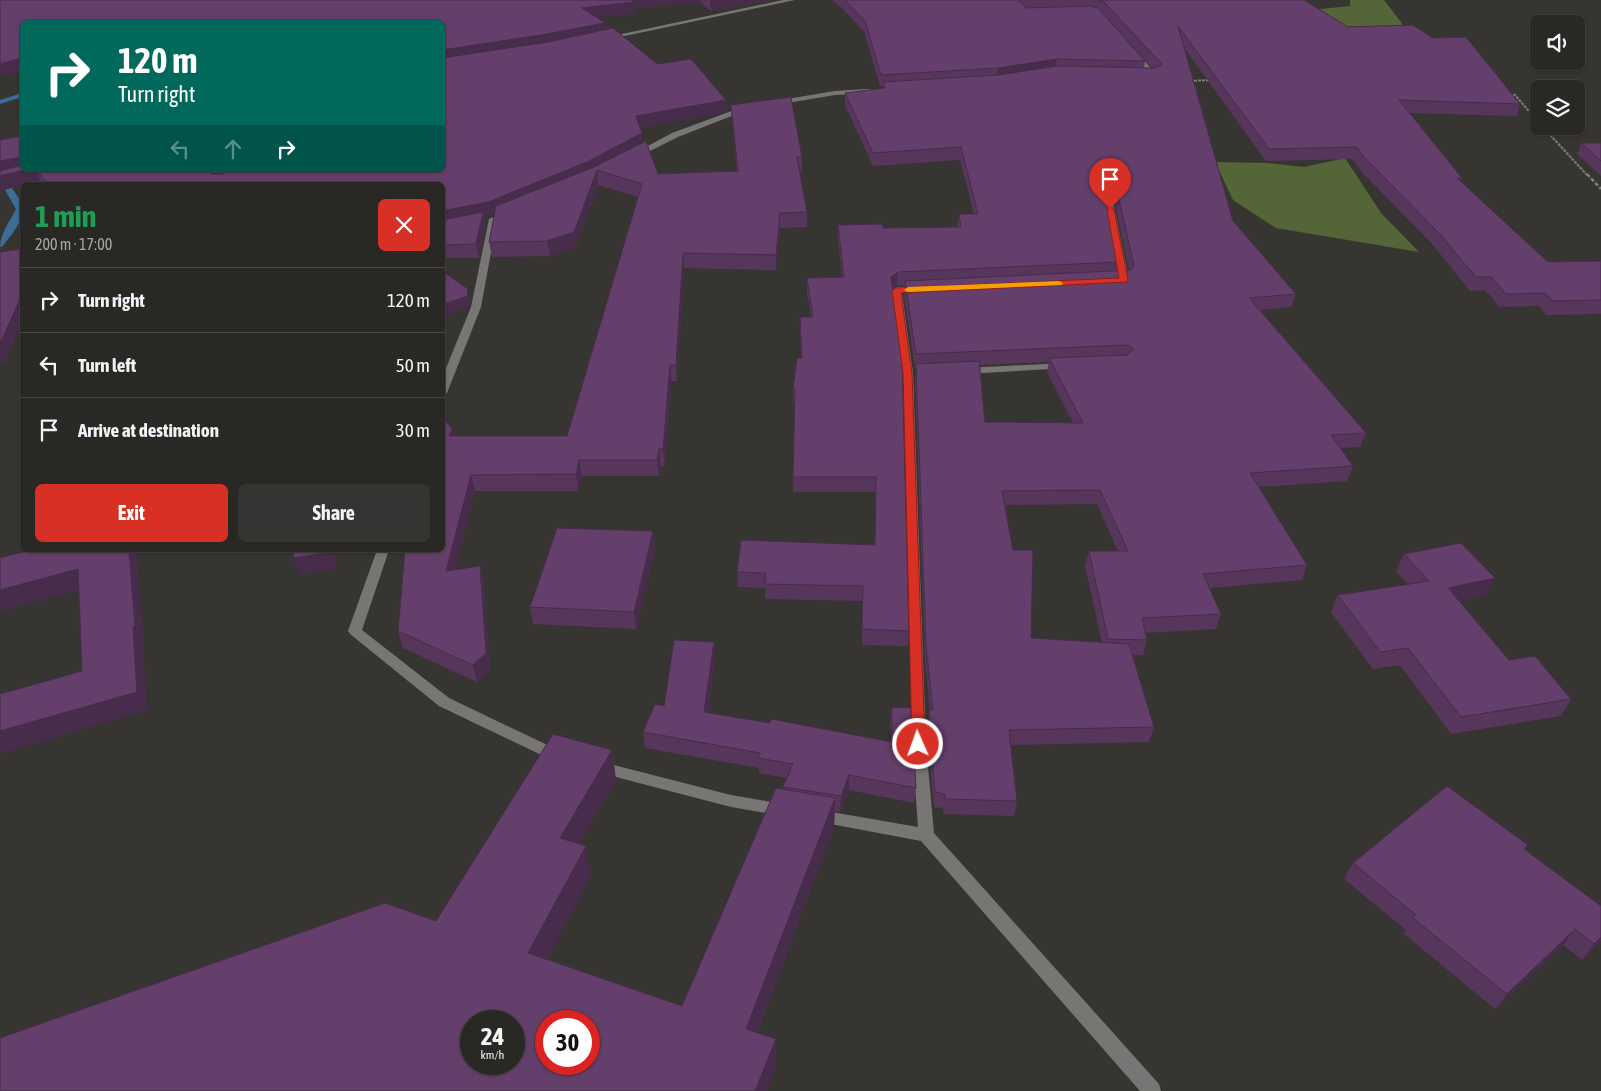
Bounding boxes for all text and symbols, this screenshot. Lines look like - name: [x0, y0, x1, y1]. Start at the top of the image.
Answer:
- map controls: [1530, 15, 1585, 135]
- button: sound: [1530, 15, 1585, 70]
- icon: right: [35, 40, 100, 105]
- text: 120 m: [118, 40, 197, 80]
- button: layers: [1530, 80, 1585, 135]
- text: Turn right: [118, 81, 195, 107]
- icon: left: [166, 135, 194, 163]
- icon: ahead: [219, 135, 247, 163]
- icon: right: [272, 135, 300, 163]
- pin: [1089, 158, 1131, 209]
- icon: arrive: [1096, 165, 1124, 193]
- text: 1 min: [35, 199, 96, 233]
- button: close: [378, 199, 430, 251]
- text: 200 m · 17:00: [35, 235, 112, 253]
- icon: right: [35, 286, 63, 314]
- text: Turn right: [78, 289, 145, 311]
- text: 120 m: [387, 289, 430, 311]
- icon: left: [35, 351, 63, 379]
- text: Turn left: [78, 354, 136, 376]
- text: 50 m: [396, 354, 430, 376]
- icon: arrive: [35, 416, 63, 444]
- text: Arrive at destination: [78, 419, 219, 441]
- text: 30 m: [396, 419, 430, 441]
- button: Exit: [35, 484, 228, 542]
- button: Share: [238, 484, 430, 542]
- position arrow: [891, 717, 943, 769]
- speed limit sign: 30: [535, 1010, 600, 1075]
- text: 24: [481, 1022, 504, 1050]
- text: km/h: [481, 1048, 504, 1062]

